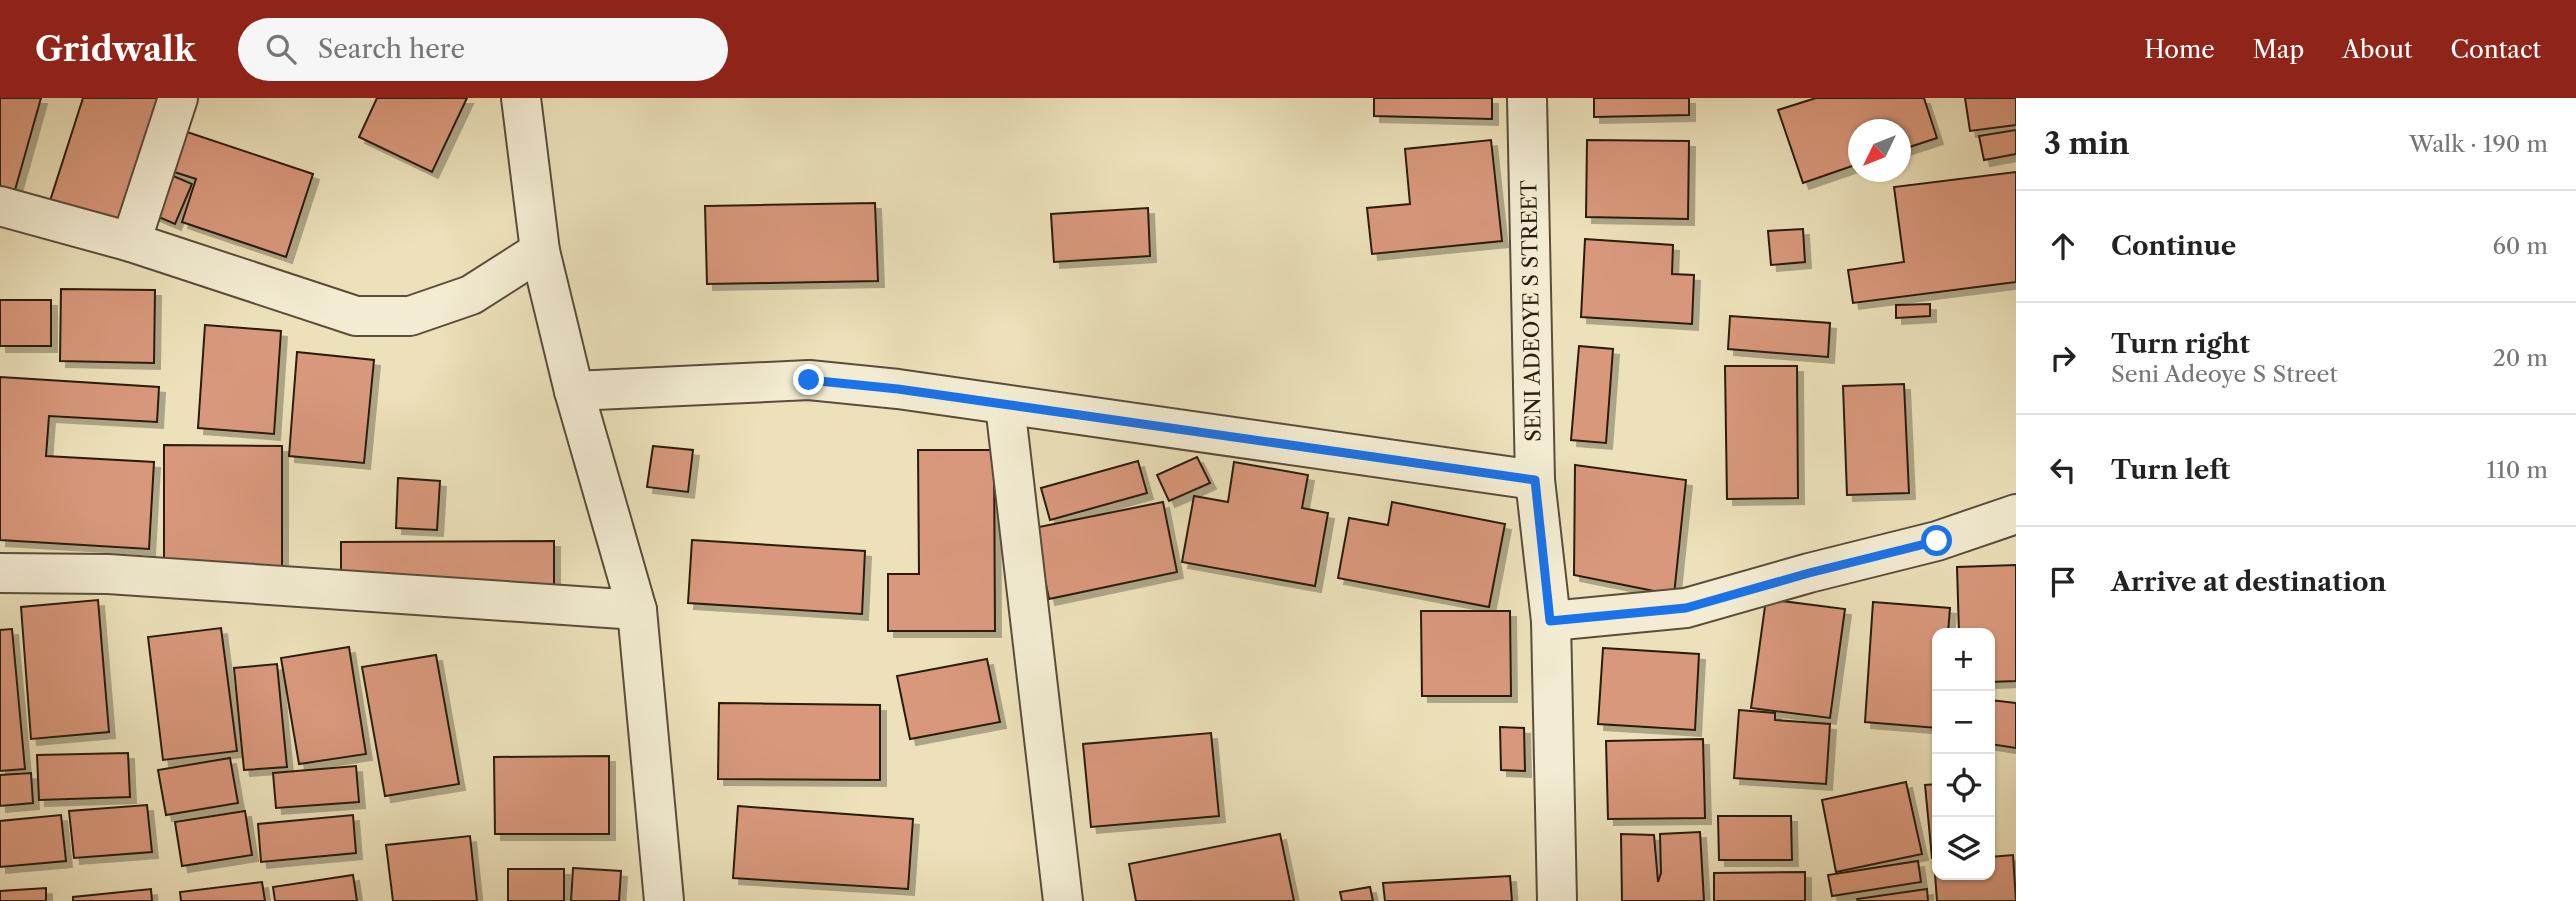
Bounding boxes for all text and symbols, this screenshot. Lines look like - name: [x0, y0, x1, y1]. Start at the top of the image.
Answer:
- search box: [238, 18, 728, 81]
- text: Gridwalk: [35, 29, 196, 70]
- icon: search: [262, 30, 300, 68]
- text: Search here: [318, 33, 465, 65]
- text: Home: [2144, 35, 2215, 64]
- text: Map: [2253, 35, 2304, 64]
- text: About: [2342, 35, 2413, 64]
- text: Contact: [2451, 35, 2541, 64]
- north arrow: [1848, 119, 1911, 182]
- text: 3 min: [2044, 125, 2130, 162]
- text: Walk · 190 m: [2409, 130, 2548, 158]
- street label: SENI ADEOYE S STREET: [1516, 180, 1546, 442]
- icon: ahead: [2044, 227, 2082, 265]
- text: Continue: [2111, 230, 2236, 262]
- text: 60 m: [2492, 232, 2548, 260]
- text: Turn right: [2111, 328, 2250, 360]
- icon: right: [2044, 339, 2082, 377]
- text: 20 m: [2493, 344, 2548, 372]
- text: Seni Adeoye S Street: [2111, 360, 2338, 388]
- route end: [793, 364, 824, 395]
- icon: left: [2044, 451, 2082, 489]
- text: Turn left: [2111, 454, 2230, 486]
- text: 110 m: [2487, 456, 2548, 484]
- route start: [1921, 525, 1952, 556]
- icon: arrive: [2044, 563, 2082, 601]
- text: Arrive at destination: [2111, 566, 2386, 598]
- map controls: [1932, 628, 1995, 880]
- button: +: [1932, 628, 1995, 691]
- button: −: [1932, 691, 1995, 754]
- button: locate: [1932, 754, 1995, 817]
- button: layers: [1932, 817, 1995, 880]

